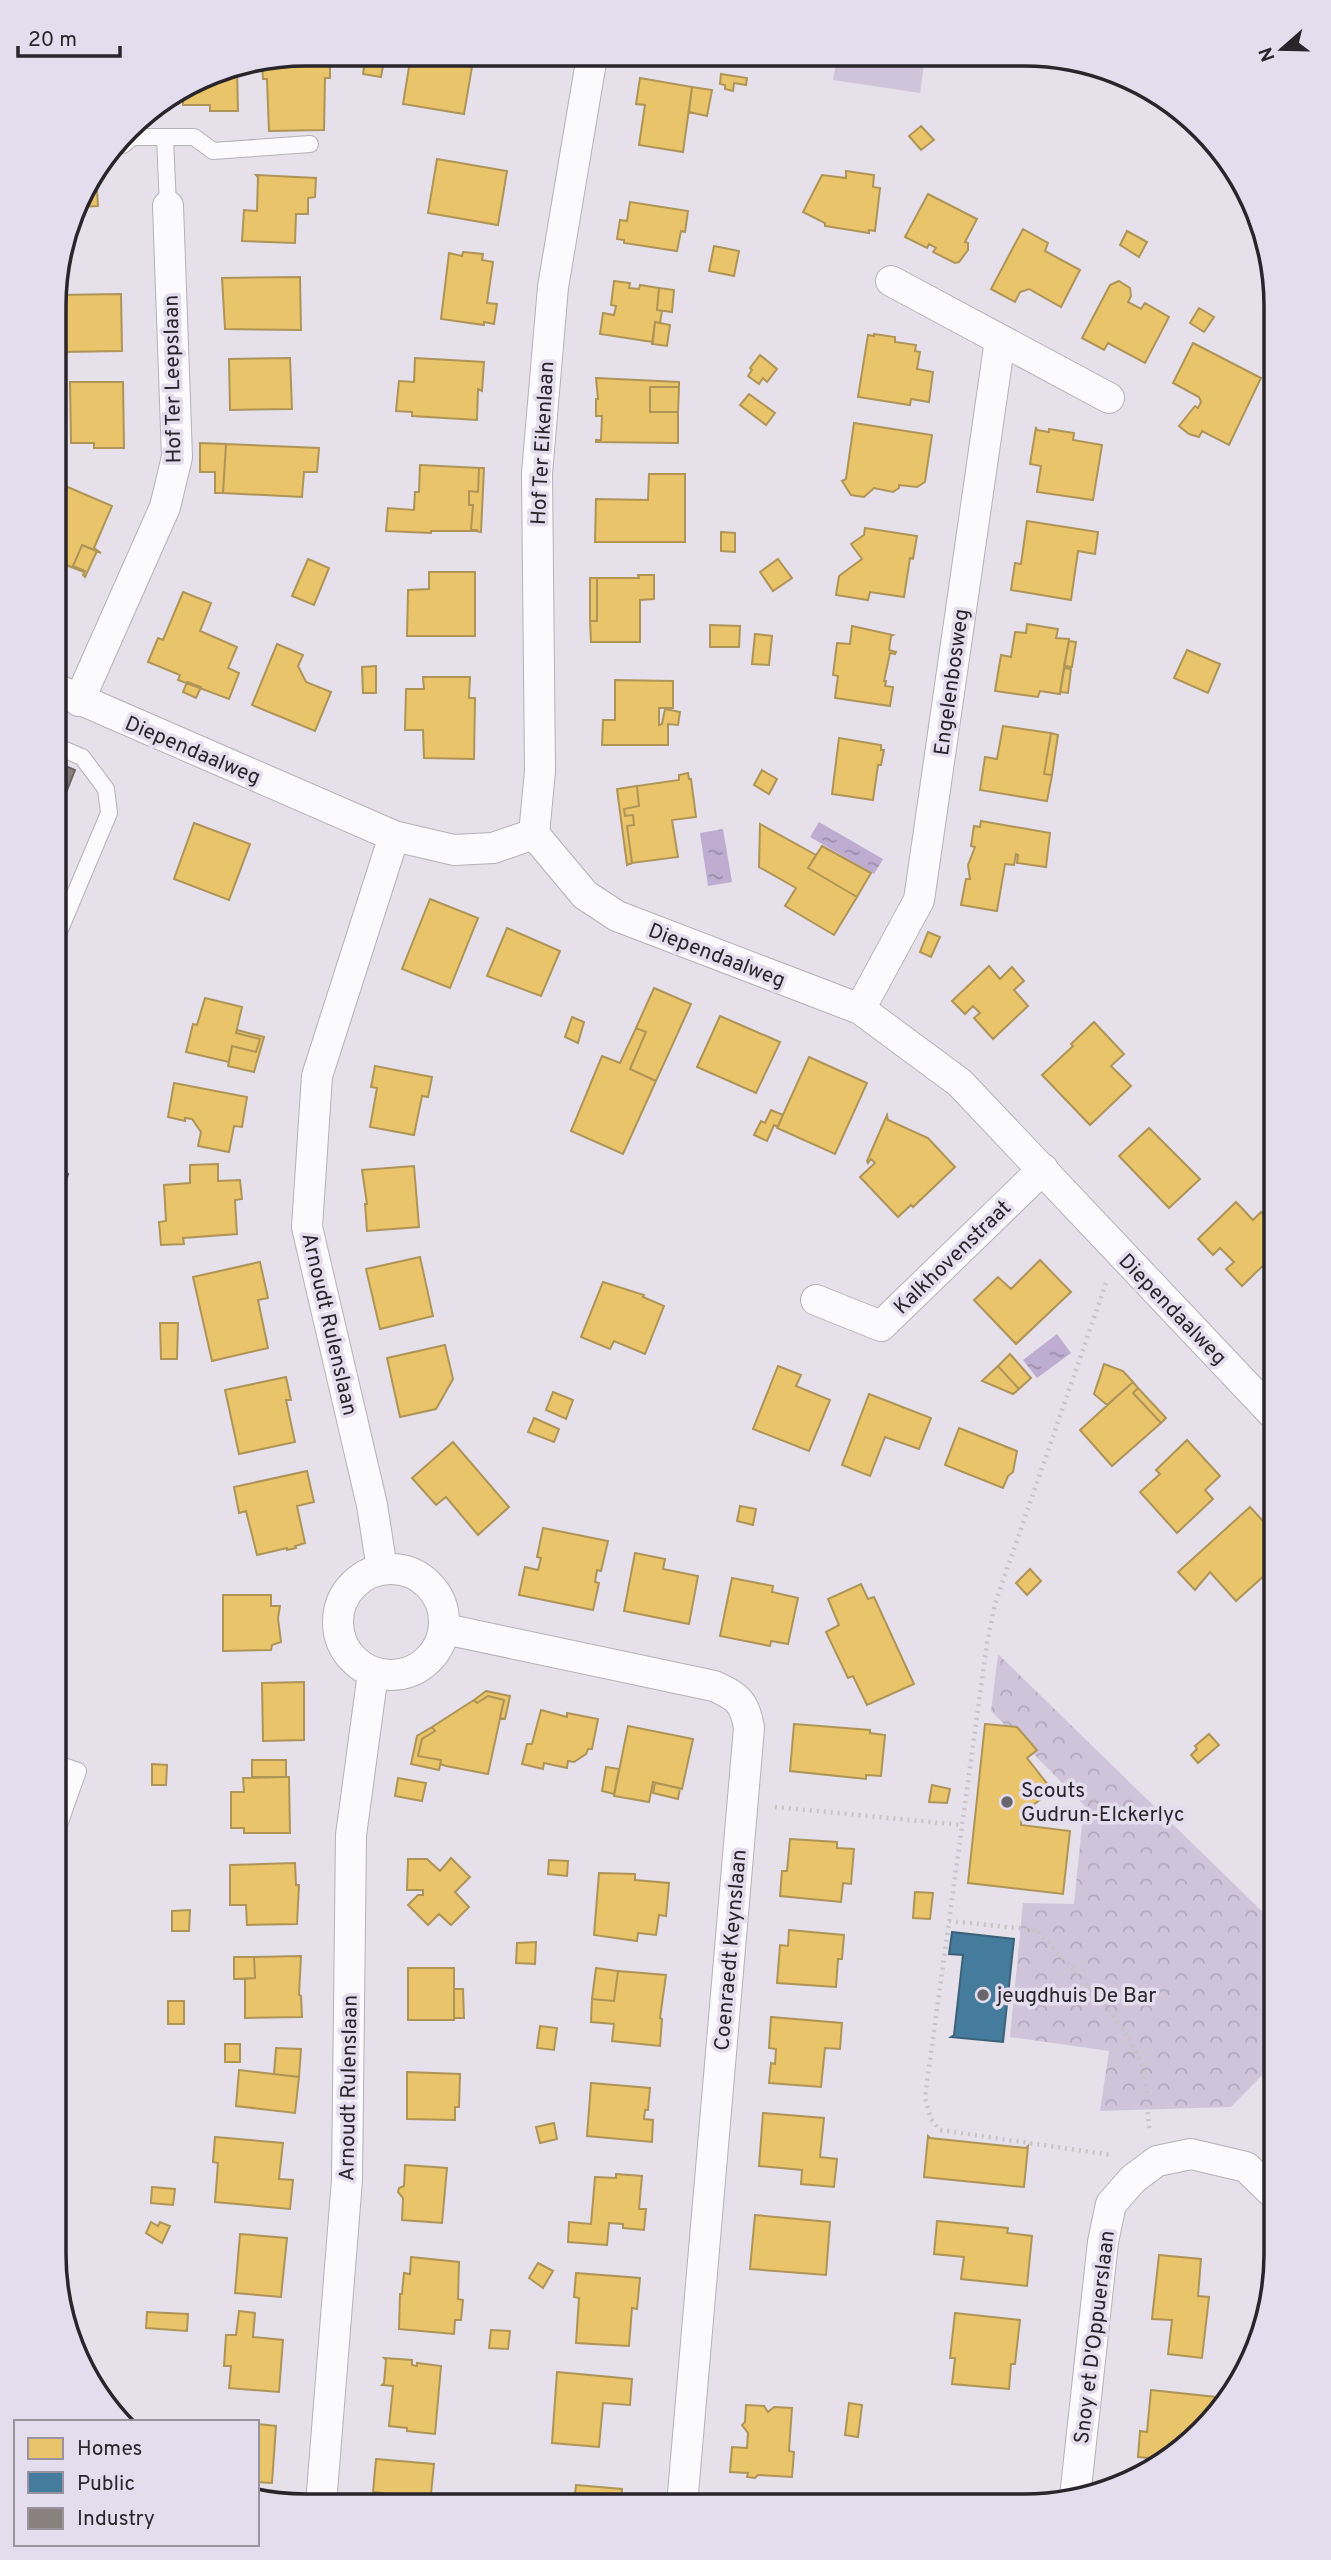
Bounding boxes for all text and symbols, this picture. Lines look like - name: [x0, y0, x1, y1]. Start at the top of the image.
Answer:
- scale bar: [18, 14, 119, 58]
- north arrow: [1247, 14, 1317, 84]
- text: 20 m: [28, 27, 77, 54]
- text: N: [1254, 44, 1282, 65]
- street label: Hof Ter Leepslaan: [159, 294, 188, 463]
- street label: Hof Ter Eikenlaan: [526, 361, 561, 526]
- street label: Engelenbosweg: [929, 607, 976, 757]
- street label: Diependaalweg: [120, 711, 264, 792]
- street label: Diependaalweg: [644, 918, 789, 995]
- street label: Kalkhovenstraat: [889, 1195, 1018, 1321]
- street label: Arnoudt Rulenslaan: [294, 1230, 363, 1418]
- street label: Diependaalweg: [1112, 1249, 1232, 1372]
- place label: Scouts Gudrun-Elckerlyc: [1021, 1778, 1185, 1829]
- marker: Scouts Gudrun-Elckerlyc: [999, 1794, 1015, 1810]
- street label: Coenraedt Keynslaan: [709, 1848, 754, 2052]
- place label: jeugdhuis De Bar: [996, 1983, 1156, 2010]
- marker: jeugdhuis De Bar: [975, 1987, 991, 2003]
- street label: Arnoudt Rulenslaan: [334, 1995, 365, 2182]
- street label: Snoy et D'Oppuerslaan: [1069, 2229, 1122, 2446]
- legend: [14, 2420, 259, 2546]
- text: Homes: [77, 2436, 142, 2463]
- text: Public: [77, 2471, 135, 2498]
- text: Industry: [77, 2506, 155, 2533]

